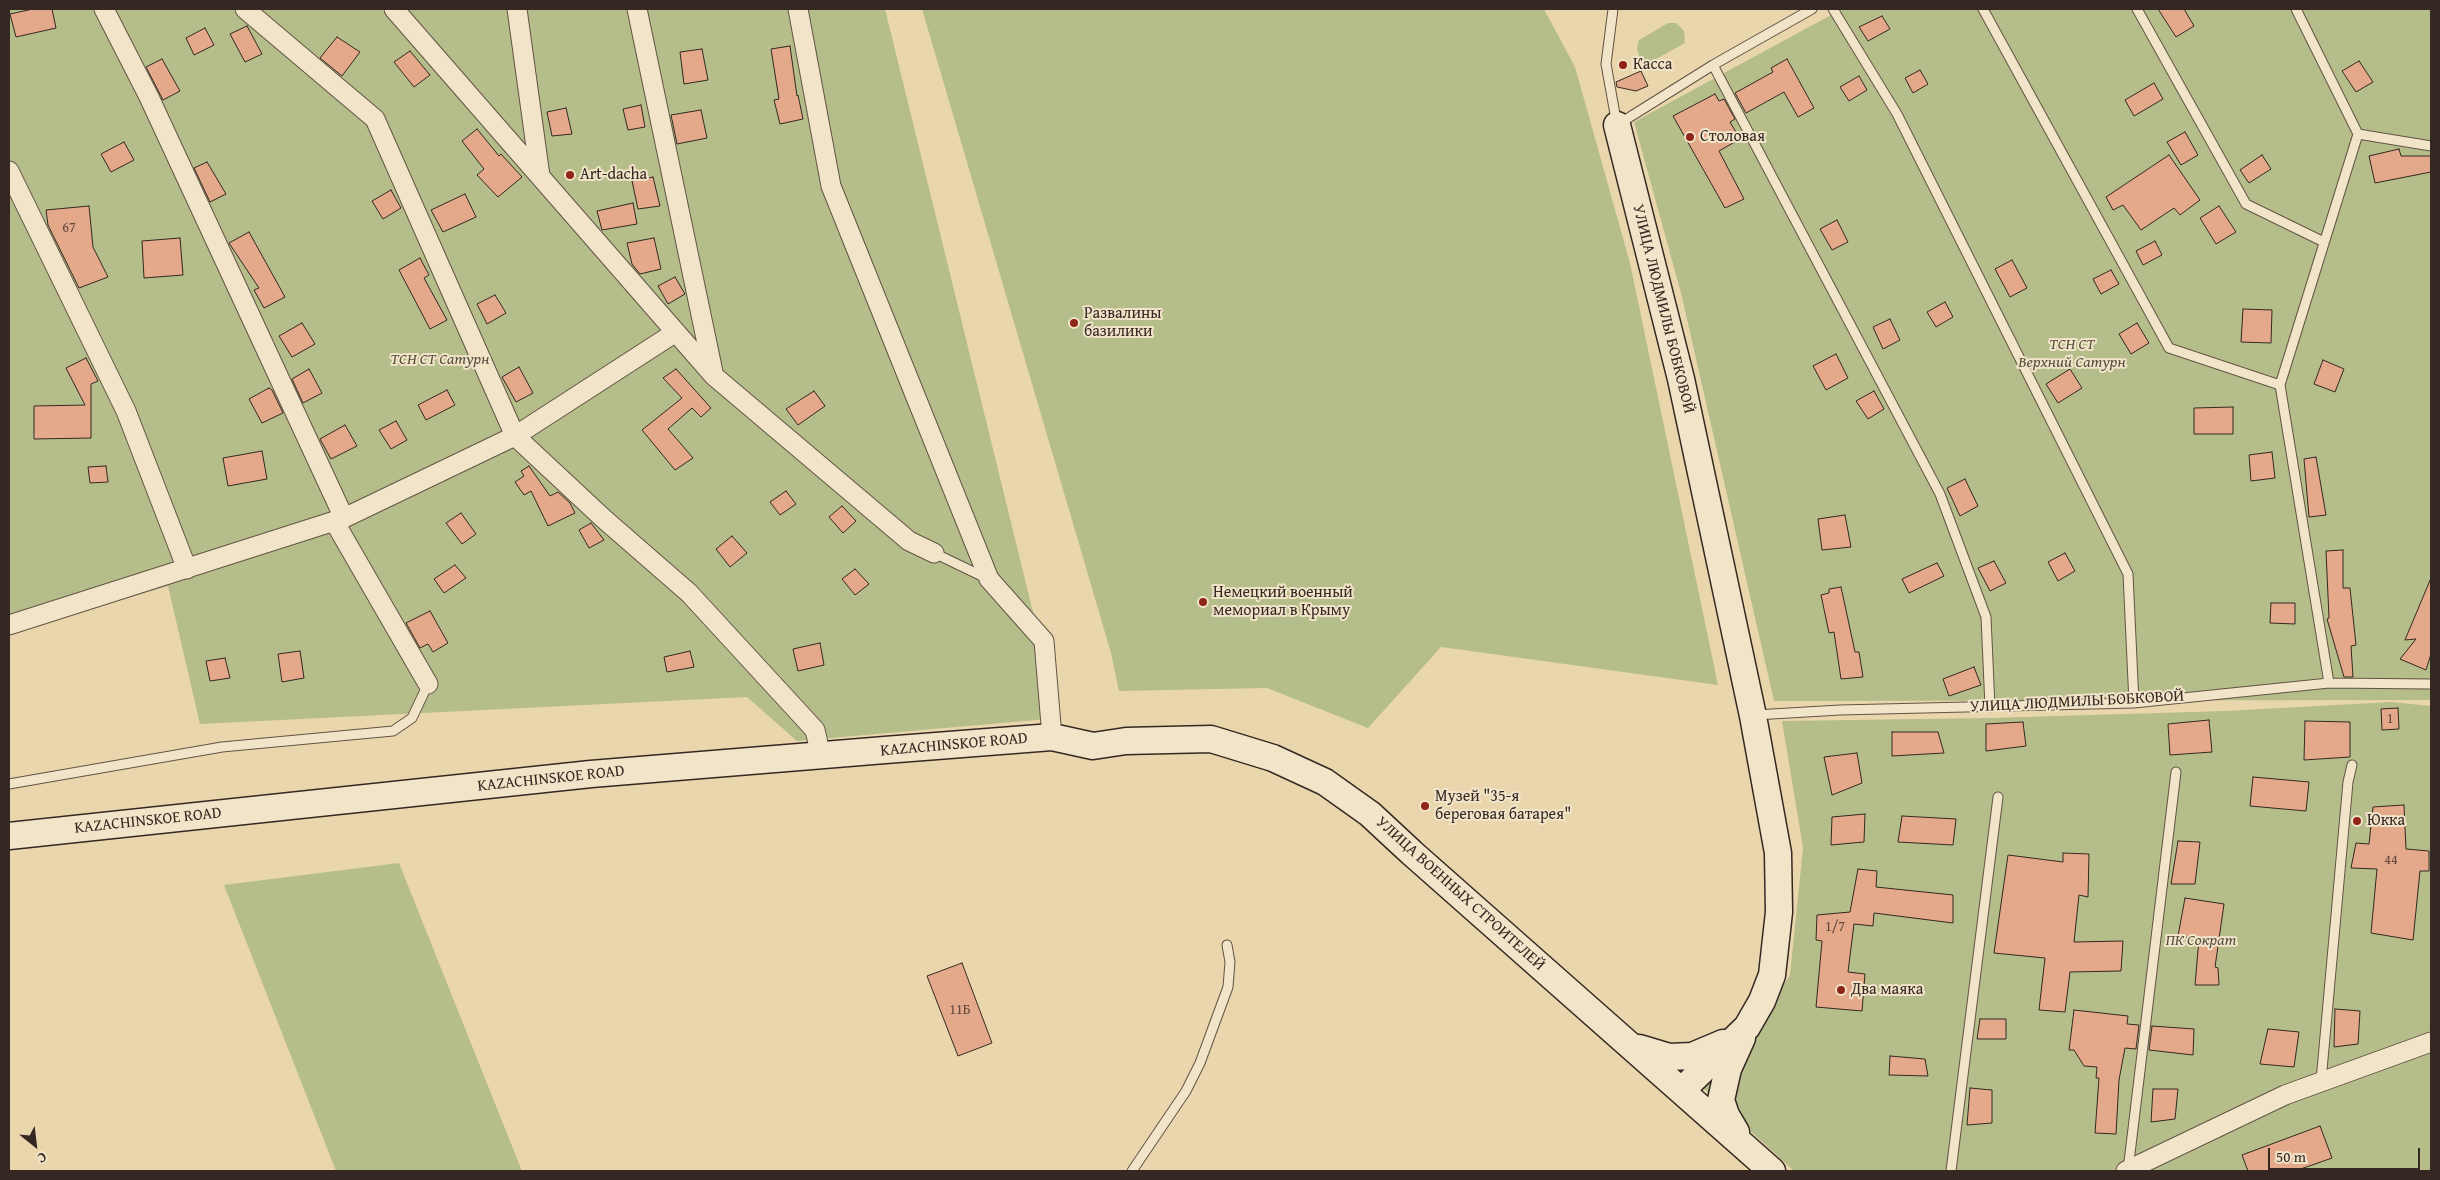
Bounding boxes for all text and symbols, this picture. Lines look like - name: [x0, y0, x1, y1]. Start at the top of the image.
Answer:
- place label: Касса: [1633, 55, 1672, 75]
- marker: Касса: [1617, 59, 1629, 71]
- place label: Столовая: [1700, 127, 1765, 147]
- marker: Столовая: [1684, 131, 1696, 143]
- place label: Art-dacha: [580, 165, 647, 185]
- marker: Art-dacha: [564, 169, 576, 181]
- street label: УЛИЦА ЛЮДМИЛЫ БОБКОВОЙ: [1628, 203, 1698, 415]
- house number: 67: [62, 220, 76, 236]
- place label: Развалины базилики: [1084, 304, 1161, 342]
- marker: Развалины базилики: [1068, 317, 1080, 329]
- park label: ТСН СТ Верхний Сатурн: [2018, 335, 2126, 373]
- park label: ТСН СТ Сатурн: [391, 350, 489, 370]
- place label: Немецкий военный мемориал в Крыму: [1213, 583, 1353, 621]
- marker: Немецкий военный мемориал в Крыму: [1197, 596, 1209, 608]
- street label: УЛИЦА ЛЮДМИЛЫ БОБКОВОЙ: [1969, 687, 2185, 717]
- house number: 1: [2387, 711, 2393, 727]
- street label: KAZACHINSKOE ROAD: [880, 729, 1028, 761]
- street label: KAZACHINSKOE ROAD: [476, 762, 626, 796]
- place label: Музей "35-я береговая батарея": [1435, 787, 1571, 825]
- marker: Музей "35-я береговая батарея": [1419, 800, 1431, 812]
- street label: KAZACHINSKOE ROAD: [73, 804, 223, 838]
- place label: Юкка: [2367, 811, 2405, 831]
- street label: УЛИЦА ВОЕННЫХ СТРОИТЕЛЕЙ: [1371, 813, 1549, 975]
- marker: Юкка: [2351, 815, 2363, 827]
- house number: 44: [2384, 852, 2398, 868]
- house number: 1/7: [1825, 919, 1845, 935]
- park label: ПК Сократ: [2166, 931, 2236, 951]
- place label: Два маяка: [1851, 980, 1923, 1000]
- marker: Два маяка: [1835, 984, 1847, 996]
- house number: 11Б: [949, 1002, 971, 1018]
- north arrow: [10, 1120, 60, 1170]
- scale bar: [2270, 1138, 2422, 1170]
- text: 50 m: [2276, 1146, 2306, 1167]
- text: С: [34, 1147, 51, 1169]

